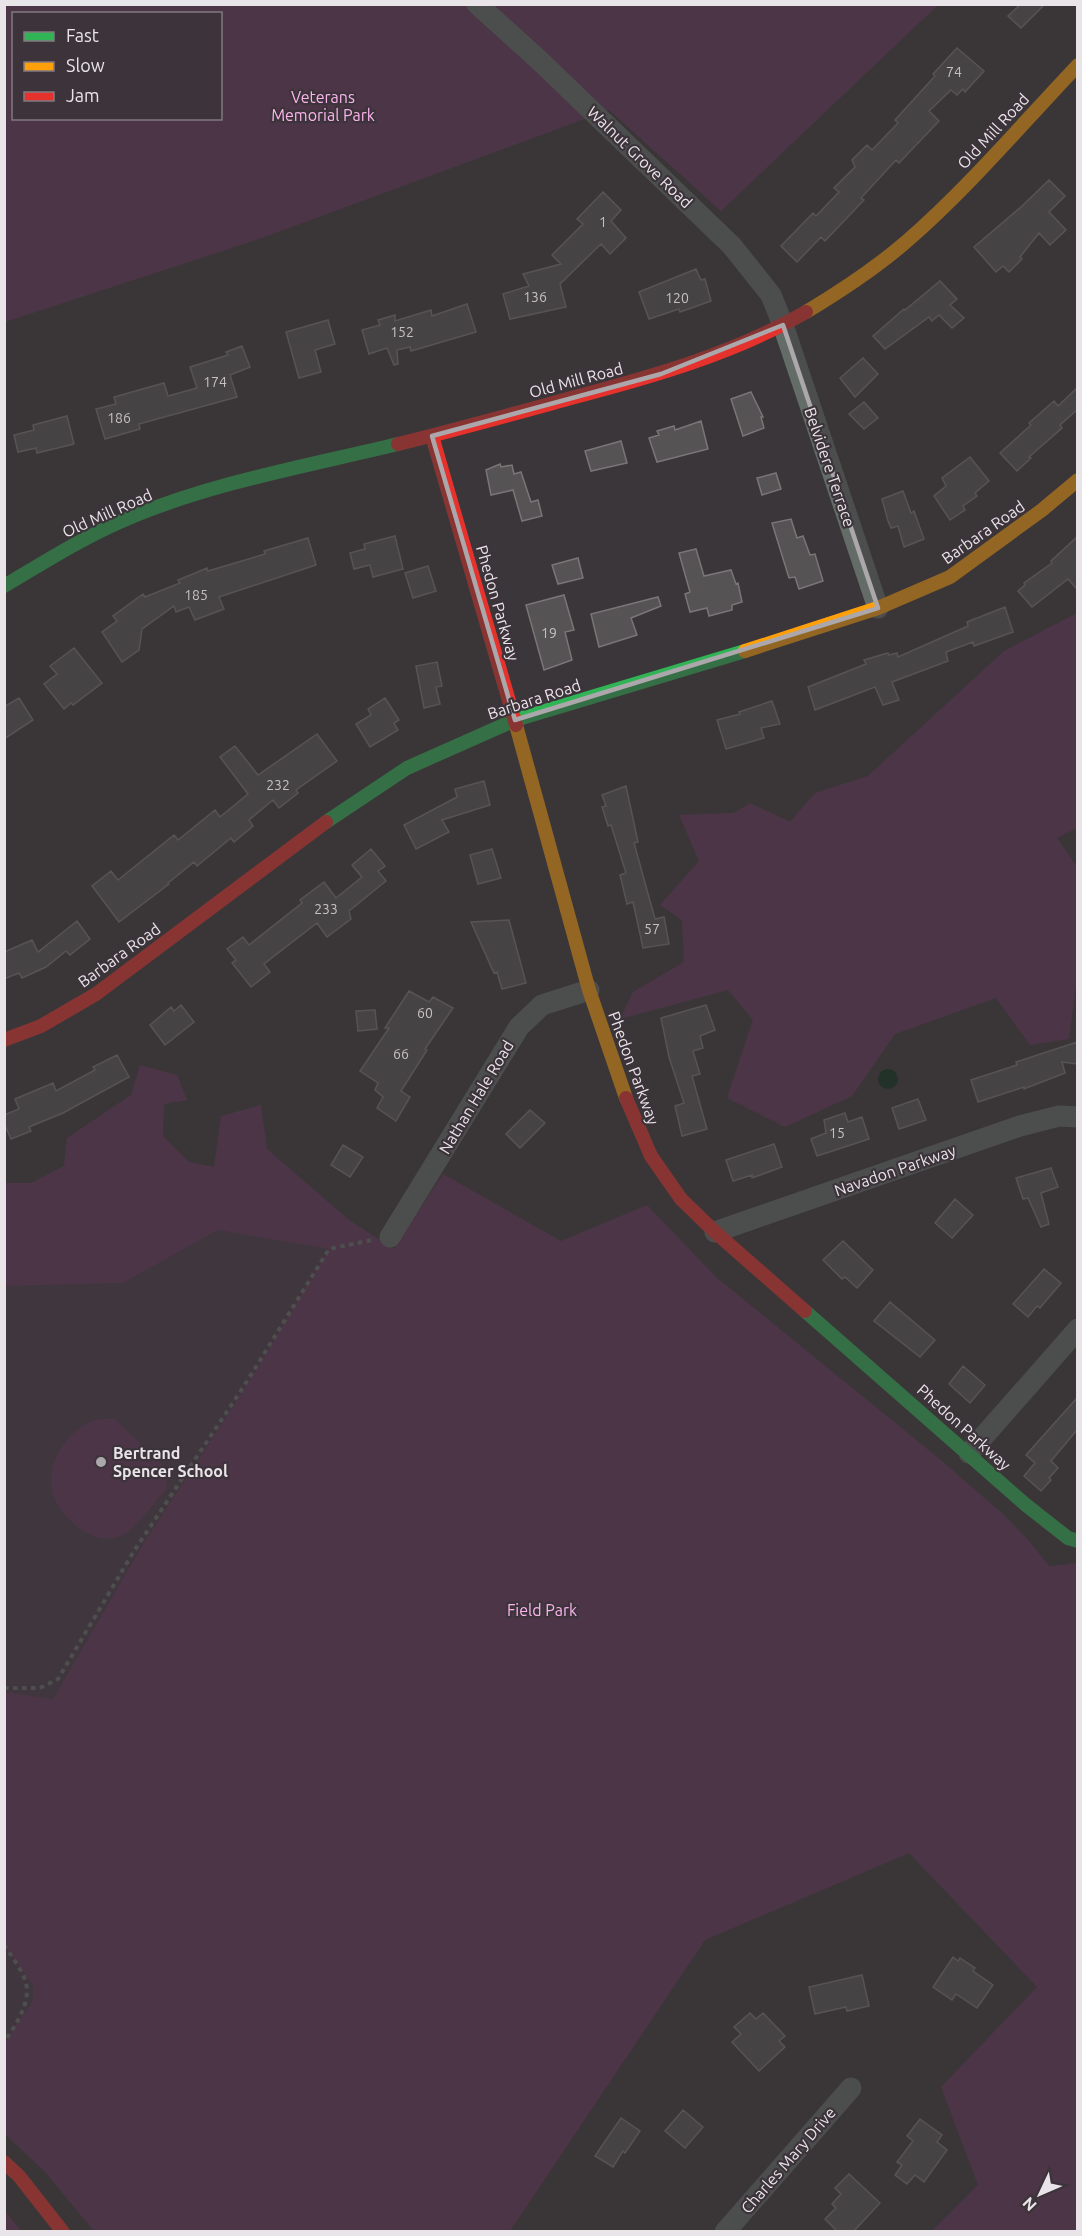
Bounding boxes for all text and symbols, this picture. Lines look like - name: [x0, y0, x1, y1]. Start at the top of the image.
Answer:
- legend: [12, 12, 222, 120]
- text: Fast: [66, 25, 99, 45]
- text: Slow: [66, 55, 105, 75]
- house number: 74: [946, 64, 962, 80]
- text: Jam: [66, 85, 100, 105]
- park label: Veterans Memorial Park: [271, 88, 375, 124]
- street label: Old Mill Road: [954, 90, 1032, 172]
- street label: Walnut Grove Road: [584, 103, 696, 211]
- house number: 1: [599, 214, 607, 230]
- house number: 136: [523, 289, 547, 305]
- house number: 120: [665, 290, 689, 306]
- house number: 152: [390, 324, 414, 340]
- street label: Old Mill Road: [527, 359, 625, 401]
- house number: 174: [203, 374, 227, 390]
- street label: Belvidere Terrace: [801, 405, 859, 529]
- house number: 186: [107, 410, 131, 426]
- street label: Old Mill Road: [59, 485, 155, 541]
- street label: Barbara Road: [938, 497, 1028, 567]
- street label: Phedon Parkway: [473, 543, 523, 663]
- house number: 185: [184, 587, 208, 603]
- house number: 19: [541, 625, 557, 641]
- street label: Barbara Road: [485, 675, 583, 723]
- house number: 232: [266, 777, 290, 793]
- house number: 233: [314, 901, 338, 917]
- street label: Barbara Road: [75, 919, 163, 991]
- house number: 57: [644, 921, 660, 937]
- house number: 60: [417, 1005, 433, 1021]
- street label: Phedon Parkway: [605, 1009, 663, 1127]
- street label: Nathan Hale Road: [435, 1037, 517, 1157]
- house number: 66: [393, 1046, 409, 1062]
- house number: 15: [829, 1125, 845, 1141]
- street label: Navadon Parkway: [832, 1141, 958, 1199]
- street label: Phedon Parkway: [914, 1380, 1015, 1474]
- place label: Bertrand Spencer School: [113, 1444, 228, 1480]
- marker: Bertrand Spencer School: [94, 1455, 108, 1469]
- park label: Field Park: [507, 1601, 577, 1619]
- street label: Charles Mary Drive: [737, 2103, 839, 2217]
- north arrow: [1010, 2164, 1070, 2224]
- text: N: [1019, 2194, 1040, 2215]

